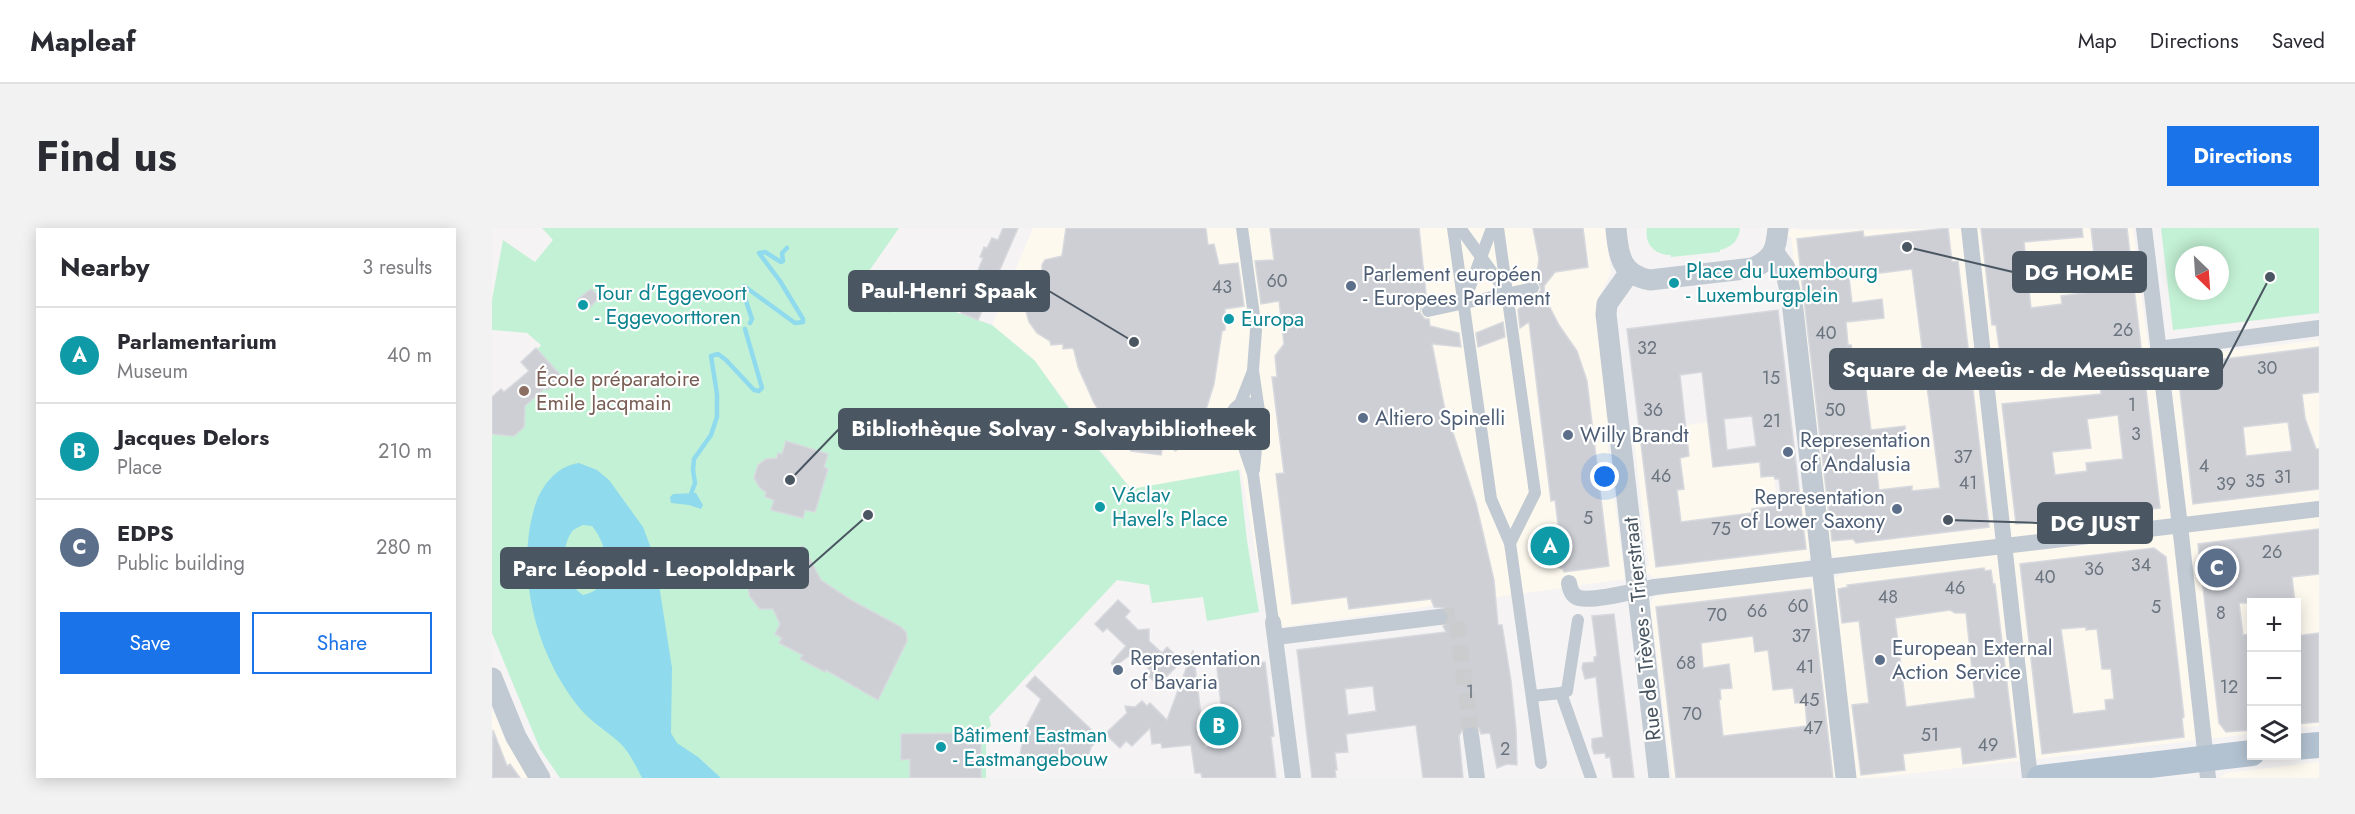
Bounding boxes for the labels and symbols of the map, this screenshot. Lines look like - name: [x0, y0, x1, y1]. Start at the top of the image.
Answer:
- north arrow: [2175, 246, 2229, 300]
- callout: DG HOME: [2013, 252, 2146, 292]
- place label: Place du Luxembourg - Luxemburgplein: [1686, 256, 1878, 310]
- text: DG HOME: [2025, 256, 2133, 288]
- place label: Parlement européen - Europees Parlement: [1363, 259, 1550, 313]
- house number: 60: [1266, 268, 1288, 294]
- callout: Paul-Henri Spaak: [849, 271, 1049, 311]
- text: Paul-Henri Spaak: [861, 274, 1037, 306]
- house number: 43: [1212, 274, 1232, 300]
- marker: Place du Luxembourg - Luxemburgplein: [1667, 276, 1681, 290]
- place label: Tour d’Eggevoort - Eggevoorttoren: [595, 278, 747, 332]
- marker: Parlement européen - Europees Parlement: [1344, 279, 1358, 293]
- marker: Tour d’Eggevoort - Eggevoorttoren: [576, 298, 590, 312]
- place label: Europa: [1241, 304, 1304, 334]
- marker: Europa: [1222, 312, 1236, 326]
- house number: 26: [2113, 317, 2133, 343]
- house number: 40: [1815, 320, 1837, 346]
- house number: 32: [1637, 335, 1657, 361]
- callout: Square de Meeûs - de Meeûssquare: [1830, 349, 2222, 389]
- text: Square de Meeûs - de Meeûssquare: [1842, 353, 2210, 385]
- house number: 30: [2257, 355, 2278, 381]
- place label: École préparatoire Emile Jacqmain: [536, 364, 700, 418]
- house number: 15: [1762, 365, 1780, 391]
- marker: École préparatoire Emile Jacqmain: [517, 384, 531, 398]
- house number: 1: [2128, 392, 2136, 418]
- house number: 36: [1643, 397, 1663, 423]
- house number: 50: [1825, 397, 1846, 423]
- place label: Altiero Spinelli: [1375, 403, 1506, 433]
- house number: 21: [1763, 408, 1781, 434]
- callout: Bibliothèque Solvay - Solvaybibliotheek: [839, 409, 1269, 449]
- marker: Altiero Spinelli: [1356, 411, 1370, 425]
- text: Bibliothèque Solvay - Solvaybibliotheek: [851, 412, 1257, 444]
- place label: Willy Brandt: [1580, 420, 1689, 450]
- house number: 3: [2131, 421, 2141, 447]
- place label: Representation of Andalusia: [1800, 425, 1931, 479]
- marker: Willy Brandt: [1561, 428, 1575, 442]
- house number: 37: [1953, 444, 1973, 470]
- marker: Representation of Andalusia: [1781, 445, 1795, 459]
- house number: 4: [2199, 453, 2209, 479]
- your location: [1590, 462, 1619, 491]
- house number: 46: [1651, 463, 1671, 489]
- house number: 31: [2274, 464, 2292, 490]
- house number: 35: [2245, 468, 2265, 494]
- house number: 41: [1959, 470, 1977, 496]
- house number: 39: [2216, 471, 2236, 497]
- place label: Václav Havel's Place: [1112, 480, 1228, 534]
- place label: Representation of Lower Saxony: [1741, 482, 1886, 536]
- marker: Václav Havel's Place: [1093, 500, 1107, 514]
- marker: Representation of Lower Saxony: [1890, 502, 1904, 516]
- callout: DG JUST: [2038, 503, 2152, 543]
- house number: 5: [1583, 505, 1593, 531]
- text: DG JUST: [2050, 507, 2140, 539]
- street label: Rue de Trèves - Trierstraat: [1615, 516, 1669, 742]
- house number: 75: [1711, 516, 1731, 542]
- pin: A: [1530, 524, 1570, 568]
- house number: 26: [2262, 539, 2282, 565]
- pin: C: [2198, 546, 2236, 590]
- callout: Parc Léopold - Leopoldpark: [501, 548, 808, 588]
- text: Parc Léopold - Leopoldpark: [513, 552, 796, 584]
- house number: 34: [2131, 552, 2151, 578]
- house number: 36: [2084, 556, 2104, 582]
- house number: 40: [2034, 564, 2056, 590]
- house number: 46: [1945, 575, 1965, 601]
- house number: 48: [1878, 584, 1898, 610]
- house number: 60: [1787, 593, 1809, 619]
- house number: 5: [2151, 594, 2161, 620]
- house number: 66: [1747, 598, 1767, 624]
- house number: 8: [2216, 600, 2226, 626]
- house number: 70: [1707, 602, 1727, 628]
- house number: 37: [1791, 623, 1811, 649]
- place label: European External Action Service: [1892, 633, 2053, 687]
- place label: Representation of Bavaria: [1130, 643, 1261, 697]
- house number: 68: [1676, 650, 1696, 676]
- marker: European External Action Service: [1873, 653, 1887, 667]
- house number: 41: [1796, 654, 1814, 680]
- marker: Representation of Bavaria: [1111, 663, 1125, 677]
- house number: 12: [2220, 674, 2238, 700]
- house number: 1: [1466, 679, 1474, 705]
- house number: 45: [1799, 687, 1819, 713]
- house number: 70: [1682, 701, 1702, 727]
- pin: B: [1200, 704, 1238, 748]
- house number: 47: [1803, 715, 1824, 741]
- place label: Bâtiment Eastman - Eastmangebouw: [953, 720, 1109, 774]
- house number: 51: [1921, 722, 1939, 748]
- house number: 49: [1978, 732, 1998, 758]
- house number: 2: [1500, 736, 1510, 762]
- marker: Bâtiment Eastman - Eastmangebouw: [934, 740, 948, 754]

